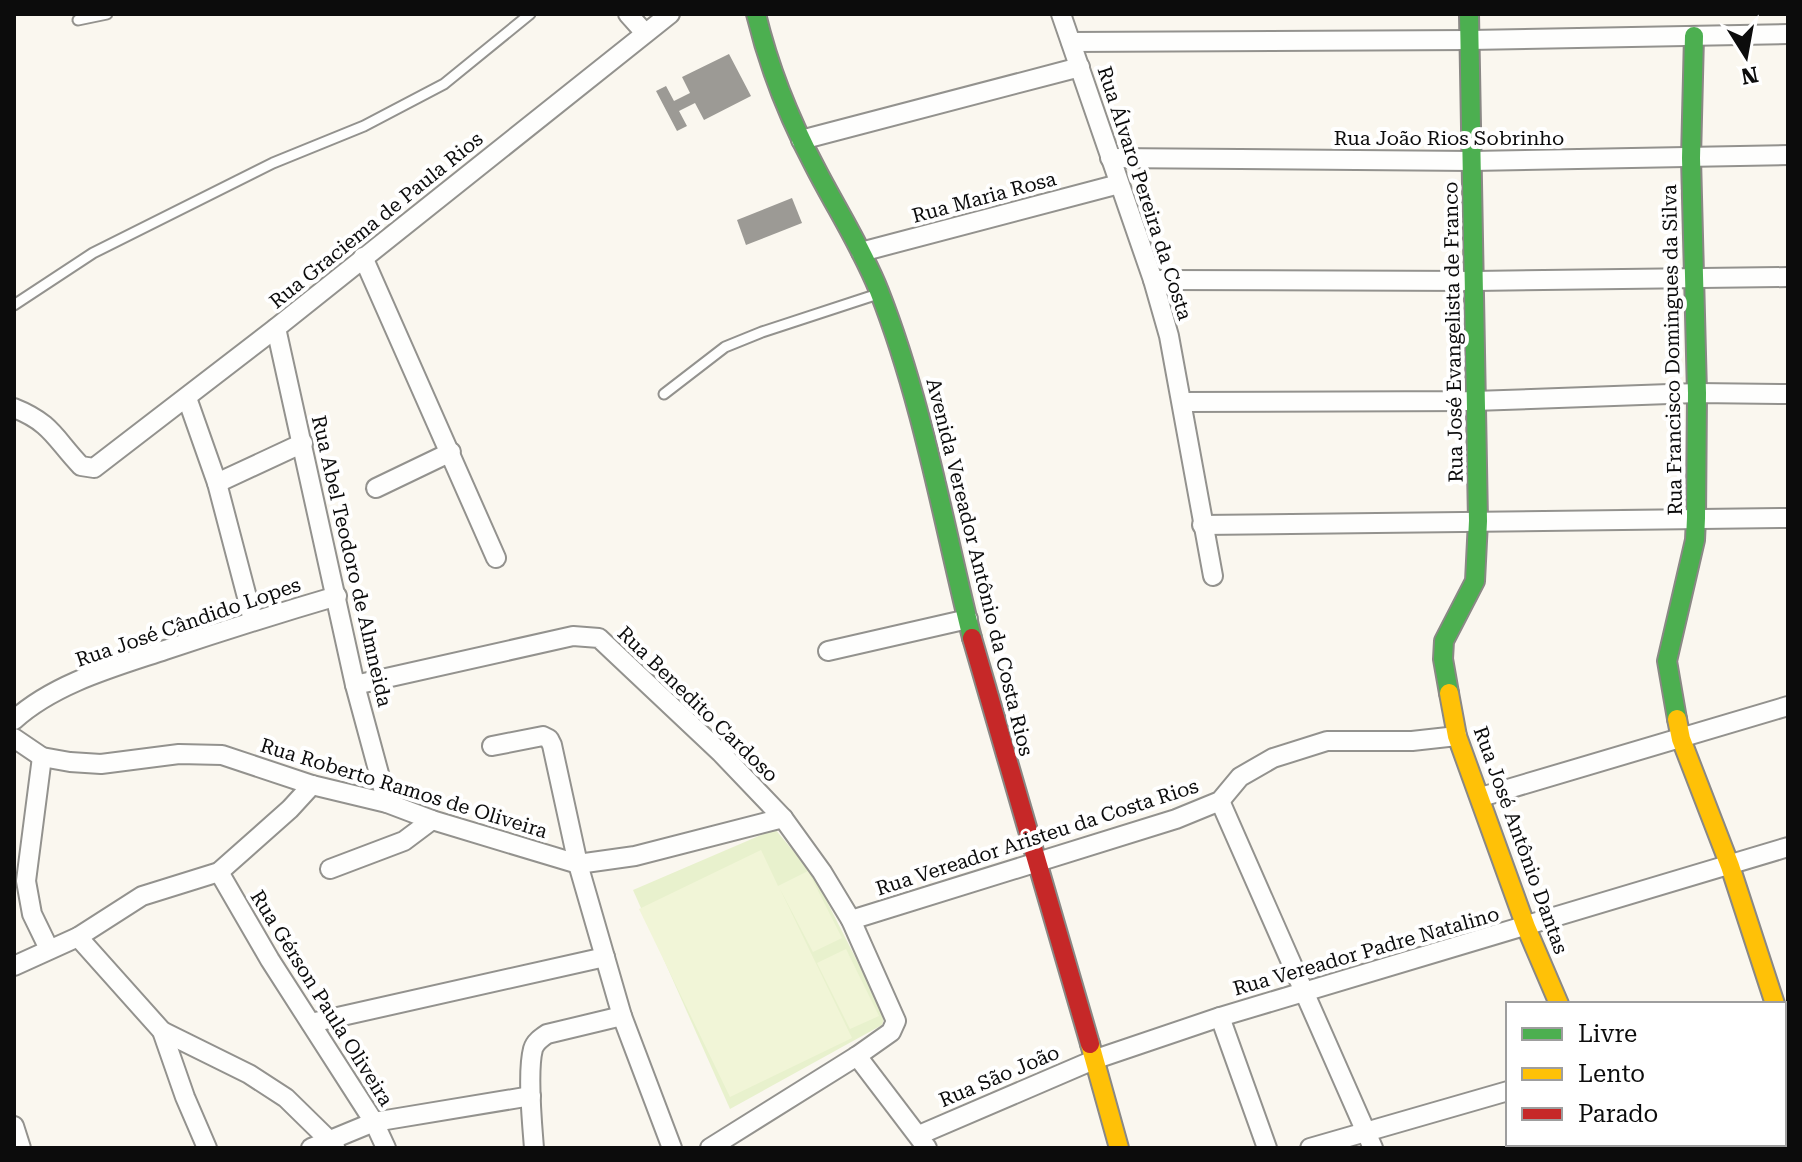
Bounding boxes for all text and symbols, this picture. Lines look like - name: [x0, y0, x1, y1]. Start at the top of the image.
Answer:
- north arrow: [1706, 16, 1786, 96]
- text: N: [1739, 61, 1760, 89]
- street label: Rua Álvaro Pereira da Costa: [1093, 63, 1197, 323]
- street label: Rua João Rios Sobrinho: [1334, 126, 1564, 150]
- street label: Rua Graciema de Paula Rios: [265, 127, 487, 313]
- street label: Rua Maria Rosa: [909, 166, 1059, 228]
- street label: Rua José Evangelista de Franco: [1438, 181, 1468, 483]
- street label: Rua Francisco Domingues da Silva: [1657, 184, 1687, 516]
- street label: Avenida Vereador Antônio da Costa Rios: [921, 376, 1039, 758]
- street label: Rua Abel Teodoro de Almneida: [307, 413, 397, 709]
- street label: Rua José Cândido Lopes: [72, 572, 304, 672]
- street label: Rua Benedito Cardoso: [613, 621, 783, 787]
- street label: Rua José Antônio Dantas: [1469, 723, 1573, 957]
- street label: Rua Roberto Ramos de Oliveira: [257, 733, 551, 843]
- street label: Rua Vereador Aristeu da Costa Rios: [873, 773, 1201, 901]
- street label: Rua Gérson Paula Oliveira: [246, 886, 399, 1111]
- street label: Rua Vereador Padre Natalino: [1230, 901, 1502, 1001]
- legend: [1506, 1002, 1786, 1146]
- text: Livre: [1578, 1020, 1637, 1048]
- street label: Rua São João: [935, 1040, 1063, 1112]
- text: Lento: [1578, 1060, 1645, 1088]
- text: Parado: [1578, 1100, 1658, 1128]

